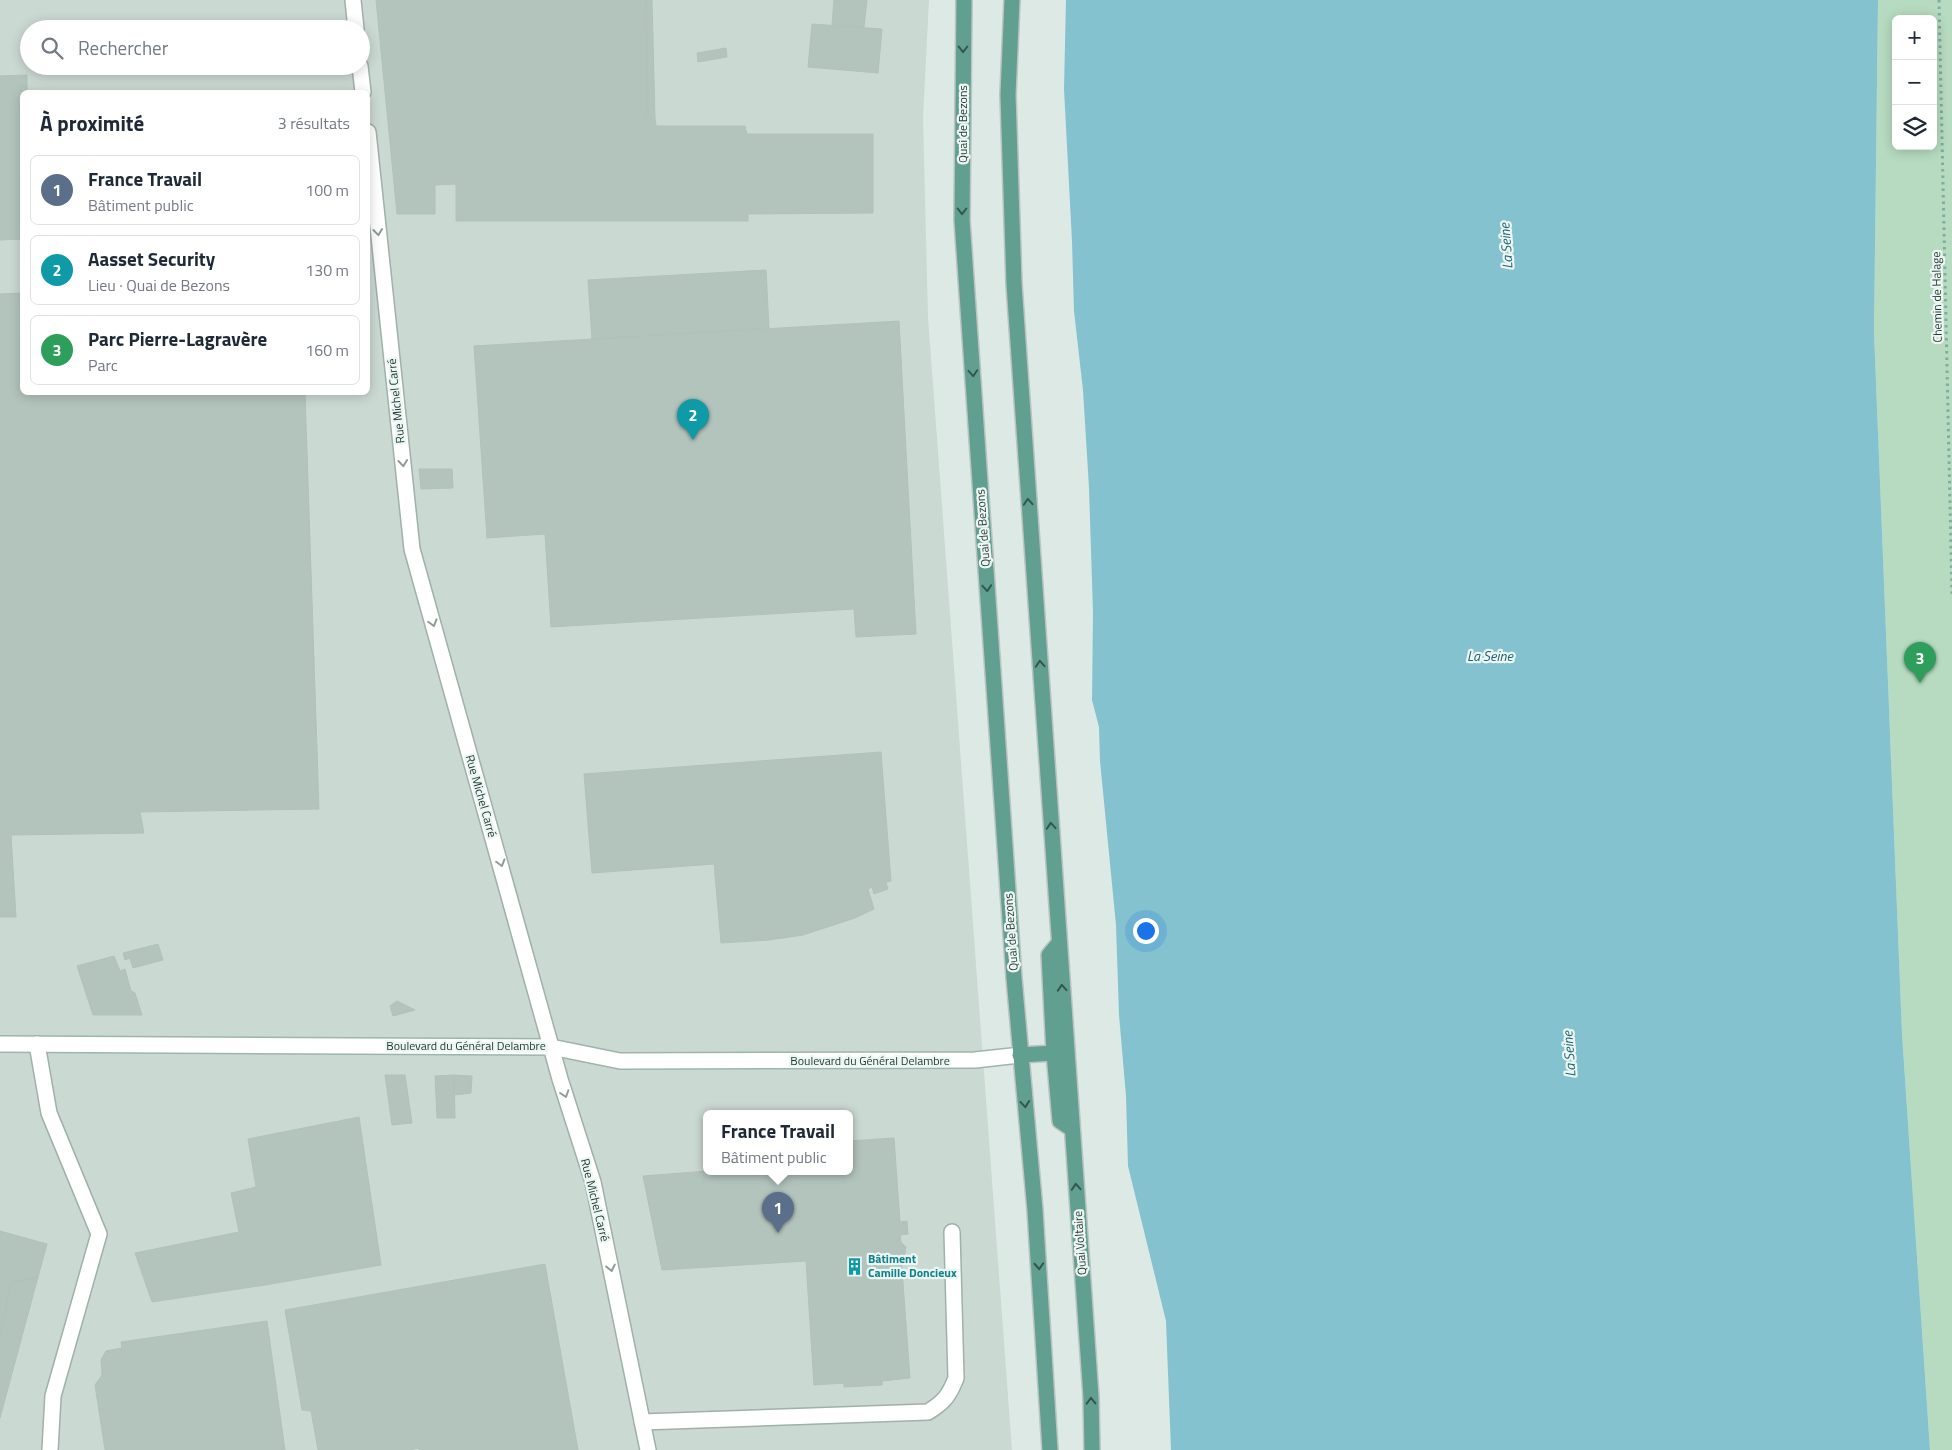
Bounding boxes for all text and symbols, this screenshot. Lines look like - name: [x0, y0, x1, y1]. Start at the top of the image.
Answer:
- map controls: [1892, 15, 1937, 150]
- button: +: [1892, 15, 1937, 60]
- search box: [20, 20, 370, 75]
- text: Rechercher: [78, 33, 168, 62]
- icon: search: [38, 34, 66, 62]
- one-way arrow: [958, 45, 968, 53]
- button: −: [1892, 60, 1937, 105]
- street label: Quai de Bezons: [953, 85, 972, 163]
- button: layers: [1892, 105, 1937, 150]
- text: À proximité: [40, 107, 144, 139]
- text: 3 résultats: [278, 111, 350, 135]
- text: France Travail: [88, 164, 202, 193]
- text: 1: [53, 178, 61, 202]
- text: 100 m: [305, 178, 349, 202]
- text: Bâtiment public: [88, 193, 194, 217]
- one-way arrow: [957, 208, 967, 215]
- water label: La Seine: [1493, 221, 1518, 270]
- one-way arrow: [372, 229, 383, 237]
- text: Aasset Security: [88, 244, 215, 273]
- street label: Chemin de Halage: [1926, 251, 1947, 343]
- text: 2: [53, 258, 61, 282]
- text: 130 m: [305, 258, 349, 282]
- text: Lieu · Quai de Bezons: [88, 273, 230, 297]
- text: Parc Pierre-Lagravère: [88, 324, 267, 353]
- text: 3: [53, 338, 61, 362]
- text: 160 m: [305, 338, 349, 362]
- text: Parc: [88, 353, 118, 377]
- street label: Rue Michel Carré: [382, 358, 409, 444]
- one-way arrow: [967, 370, 978, 378]
- pin: 2: [677, 399, 709, 440]
- one-way arrow: [397, 460, 408, 468]
- street label: Quai de Bezons: [970, 488, 995, 568]
- one-way arrow: [1023, 498, 1034, 506]
- one-way arrow: [982, 584, 993, 592]
- one-way arrow: [427, 618, 438, 627]
- pin: 3: [1904, 642, 1936, 683]
- water label: La Seine: [1467, 645, 1514, 666]
- one-way arrow: [1034, 660, 1045, 668]
- street label: Rue Michel Carré: [461, 752, 502, 839]
- one-way arrow: [1046, 822, 1057, 830]
- one-way arrow: [495, 859, 505, 867]
- street label: Quai de Bezons: [998, 892, 1023, 972]
- your location: [1133, 918, 1159, 944]
- one-way arrow: [1057, 984, 1068, 992]
- water label: La Seine: [1556, 1029, 1581, 1078]
- street label: Boulevard du Général Delambre: [386, 1036, 546, 1055]
- street label: Boulevard du Général Delambre: [790, 1051, 950, 1070]
- one-way arrow: [559, 1089, 569, 1097]
- one-way arrow: [1019, 1100, 1030, 1108]
- popup: [703, 1110, 853, 1175]
- text: France Travail: [721, 1116, 835, 1145]
- text: Bâtiment public: [721, 1145, 827, 1169]
- street label: Rue Michel Carré: [576, 1156, 615, 1243]
- one-way arrow: [1071, 1182, 1082, 1190]
- pin: 1: [762, 1192, 794, 1233]
- street label: Quai Voltaire: [1068, 1210, 1091, 1276]
- place label: Bâtiment Camille Doncieux: [868, 1249, 957, 1282]
- building icon: Bâtiment Camille Doncieux: [844, 1256, 864, 1276]
- one-way arrow: [1033, 1262, 1044, 1270]
- one-way arrow: [605, 1263, 615, 1272]
- one-way arrow: [1086, 1397, 1096, 1405]

